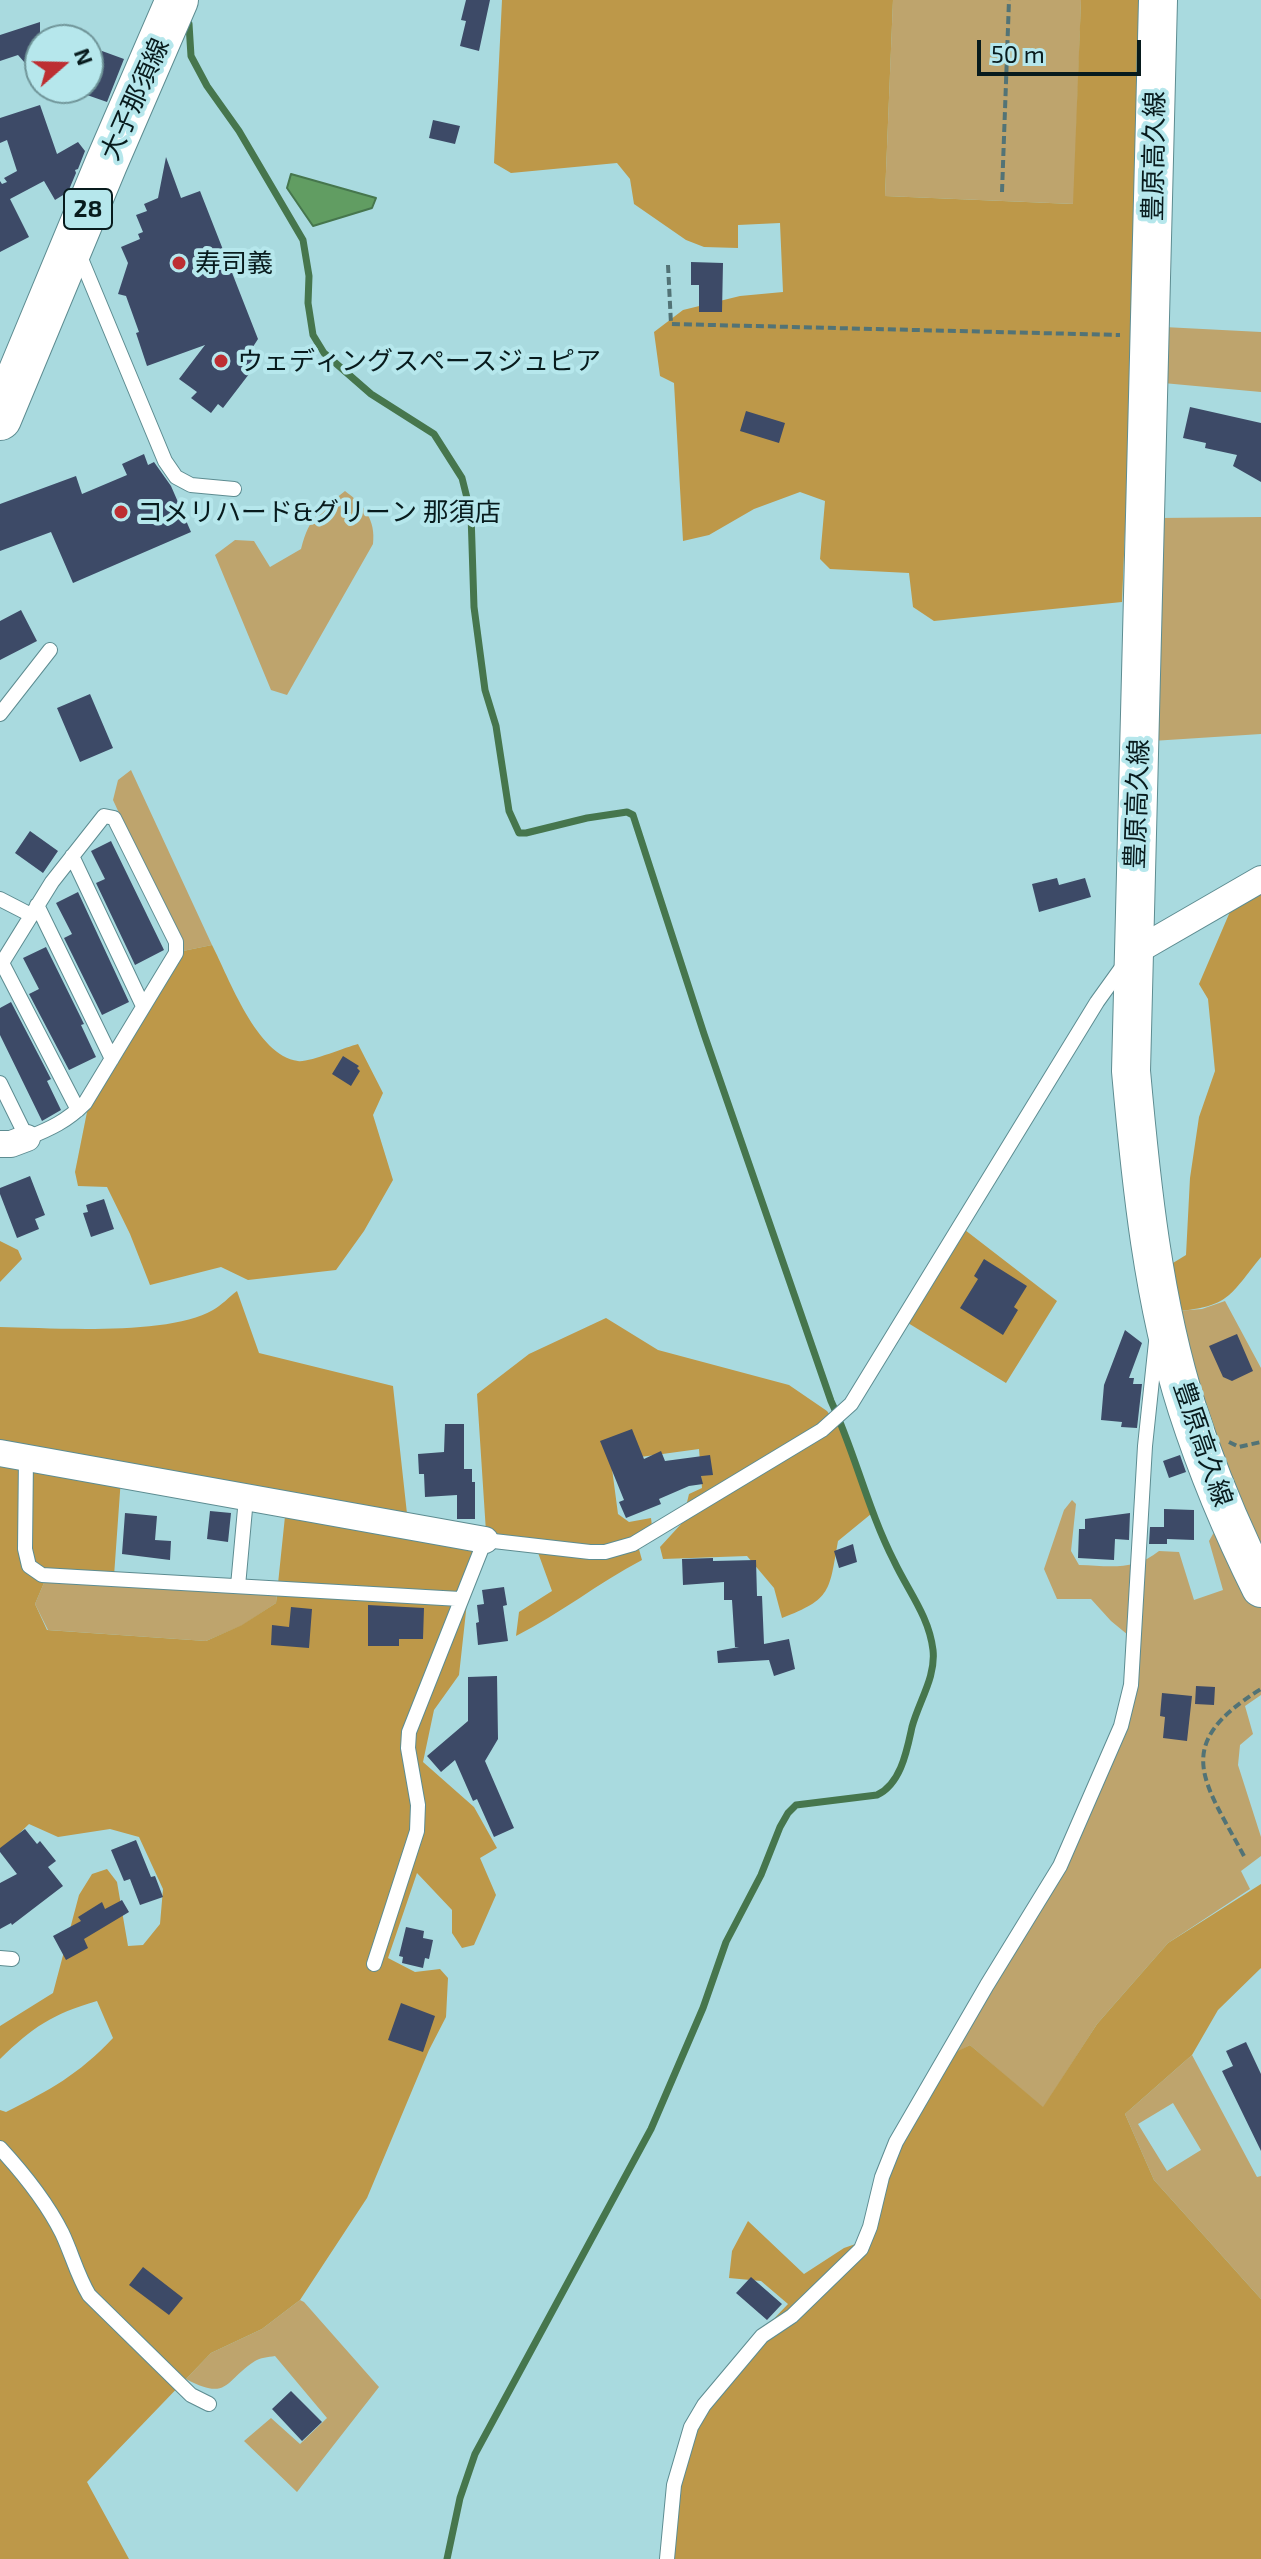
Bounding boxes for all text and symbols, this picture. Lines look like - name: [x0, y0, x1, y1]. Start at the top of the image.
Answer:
- north arrow: [24, 24, 104, 104]
- scale bar: [981, 24, 1145, 74]
- street label: 大子那須線: [94, 33, 176, 165]
- text: 50 m: [991, 39, 1045, 68]
- text: N: [70, 45, 100, 68]
- street label: 豊原高久線: [1137, 91, 1171, 221]
- road number: 28: [64, 189, 112, 229]
- place label: 寿司義: [195, 247, 273, 279]
- marker: 寿司義: [170, 254, 188, 272]
- place label: ウェディングスペースジュピア: [237, 345, 601, 377]
- marker: ウェディングスペースジュピア: [212, 352, 230, 370]
- place label: コメリハード&グリーン 那須店: [137, 496, 501, 528]
- marker: コメリハード&グリーン 那須店: [112, 503, 130, 521]
- street label: 豊原高久線: [1119, 738, 1155, 870]
- street label: 豊原高久線: [1167, 1377, 1239, 1511]

